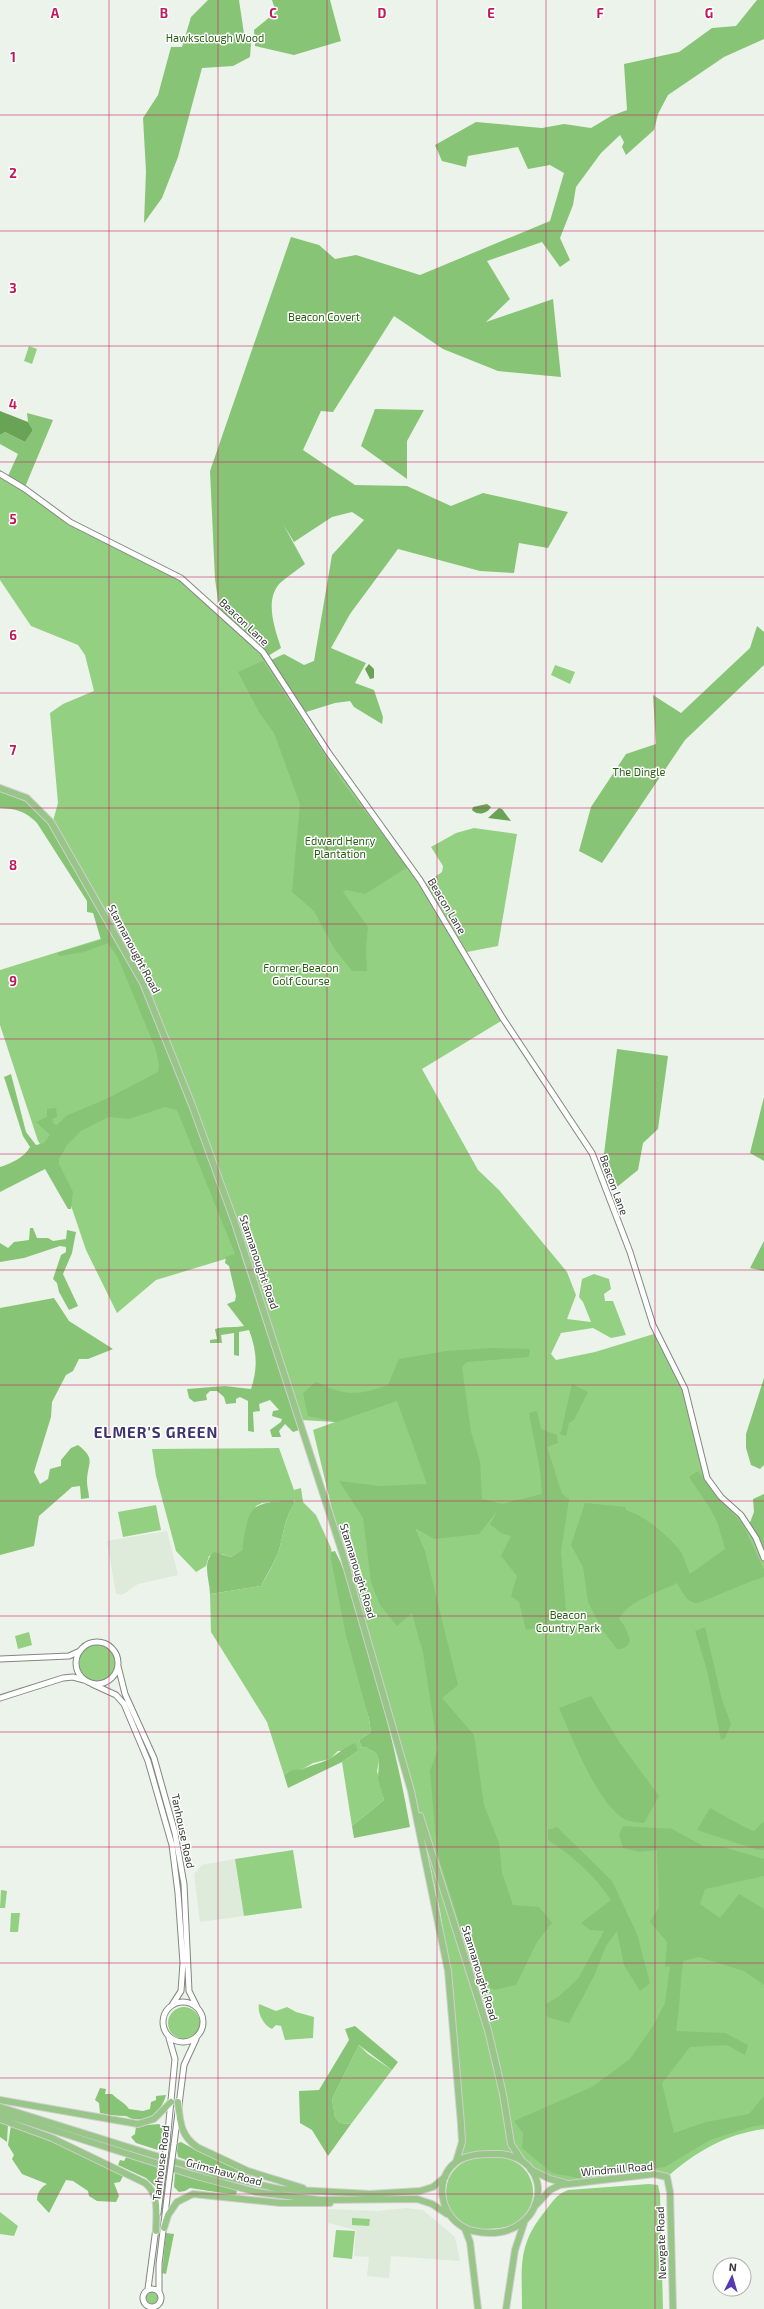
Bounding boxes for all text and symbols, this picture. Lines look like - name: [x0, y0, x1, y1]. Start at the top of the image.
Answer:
- text: A: [51, 5, 60, 21]
- text: B: [160, 5, 168, 21]
- text: C: [269, 5, 277, 21]
- text: D: [378, 5, 387, 21]
- text: E: [487, 5, 495, 21]
- text: F: [596, 5, 604, 21]
- text: G: [705, 5, 713, 21]
- park label: Hawksclough Wood: [166, 31, 264, 44]
- text: 1: [10, 49, 16, 65]
- text: 2: [9, 165, 17, 181]
- text: 3: [9, 280, 17, 296]
- park label: Beacon Covert: [288, 310, 360, 323]
- text: 4: [9, 396, 17, 412]
- text: 5: [9, 511, 17, 527]
- street label: Beacon Lane: [217, 595, 272, 648]
- text: 6: [9, 627, 17, 643]
- text: 7: [10, 742, 17, 758]
- park label: The Dingle: [613, 765, 666, 778]
- park label: Edward Henry Plantation: [305, 834, 375, 860]
- text: 8: [9, 857, 17, 873]
- street label: Beacon Lane: [426, 875, 469, 936]
- street label: Stannanought Road: [106, 902, 163, 995]
- park label: Former Beacon Golf Course: [263, 961, 339, 987]
- text: 9: [9, 973, 17, 989]
- street label: Beacon Lane: [598, 1153, 631, 1217]
- street label: Stannanought Road: [237, 1213, 282, 1311]
- district label: ELMER'S GREEN: [94, 1423, 218, 1441]
- street label: Stannanought Road: [338, 1522, 379, 1620]
- park label: Beacon Country Park: [536, 1608, 601, 1634]
- street label: Tanhouse Road: [169, 1792, 198, 1869]
- street label: Stannanought Road: [460, 1924, 501, 2022]
- street label: Tanhouse Road: [149, 2124, 172, 2201]
- street label: Grimshaw Road: [185, 2155, 264, 2188]
- street label: Windmill Road: [580, 2159, 654, 2178]
- street label: Newgate Road: [653, 2206, 668, 2280]
- north arrow: [712, 2257, 752, 2297]
- text: N: [728, 2260, 737, 2273]

